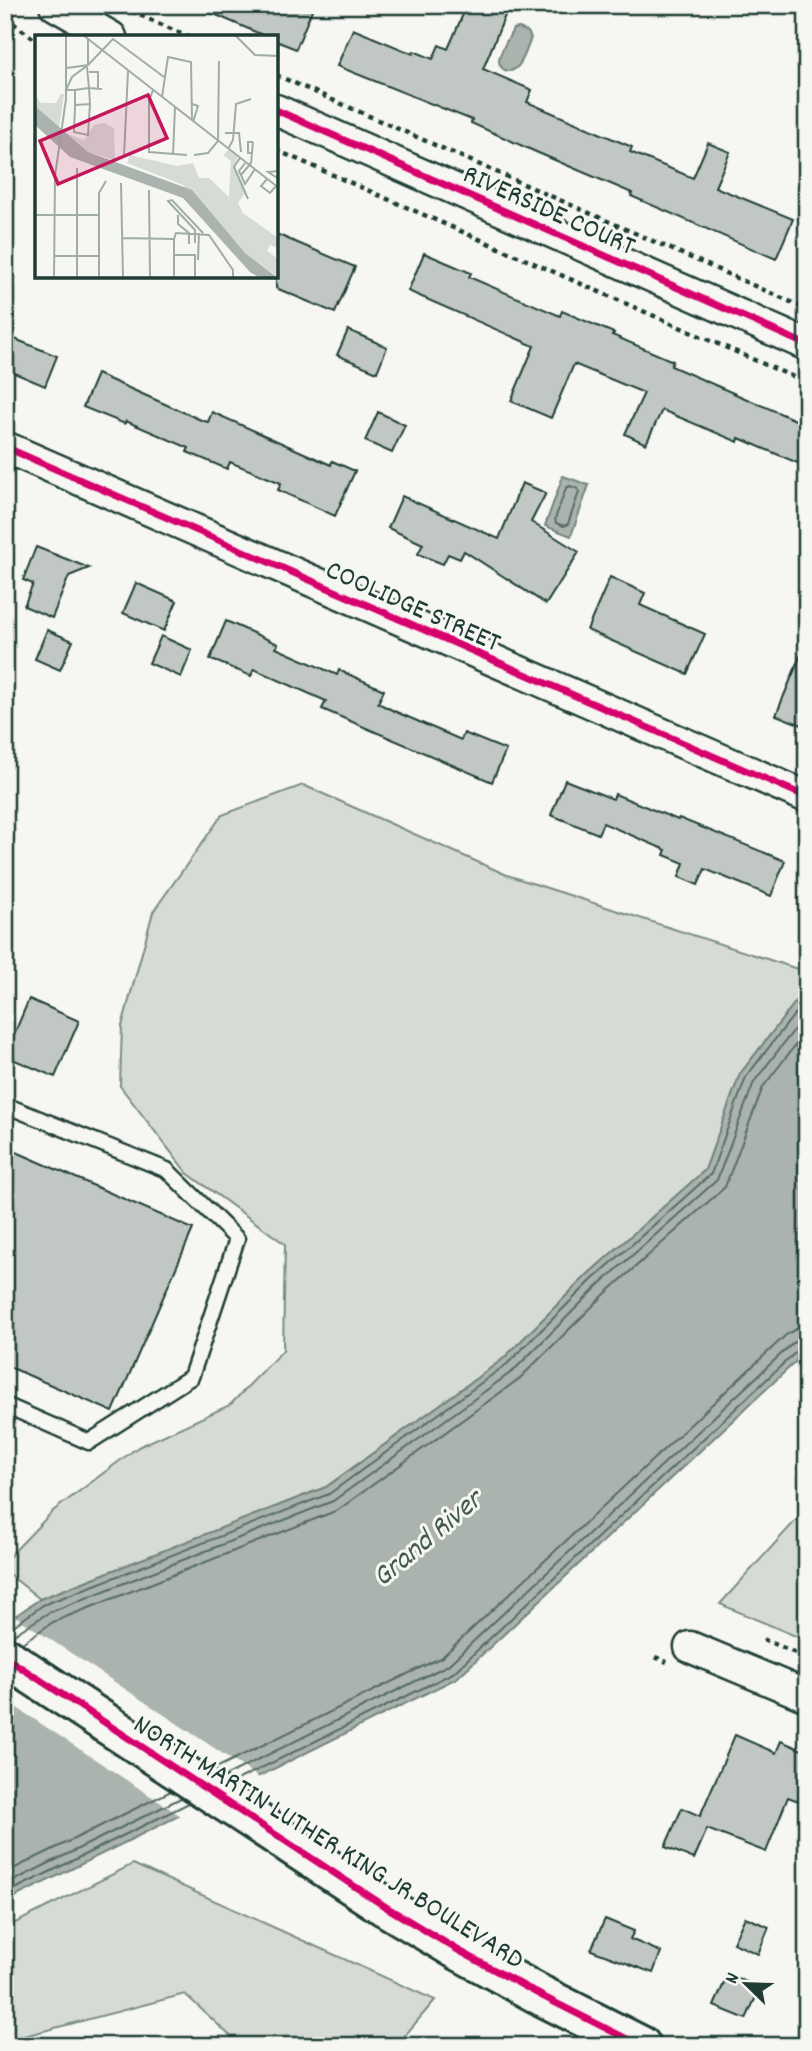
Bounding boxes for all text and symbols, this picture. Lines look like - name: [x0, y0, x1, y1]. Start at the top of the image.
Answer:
- inset map: [35, 35, 278, 278]
- street label: RIVERSIDE COURT: [455, 157, 641, 268]
- street label: COOLIDGE STREET: [318, 552, 506, 665]
- water label: Grand River: [364, 1480, 496, 1599]
- street label: NORTH MARTIN LUTHER KING JR BOULEVARD: [124, 1707, 531, 1982]
- north arrow: [710, 1950, 780, 2020]
- text: N: [719, 1969, 748, 1988]

